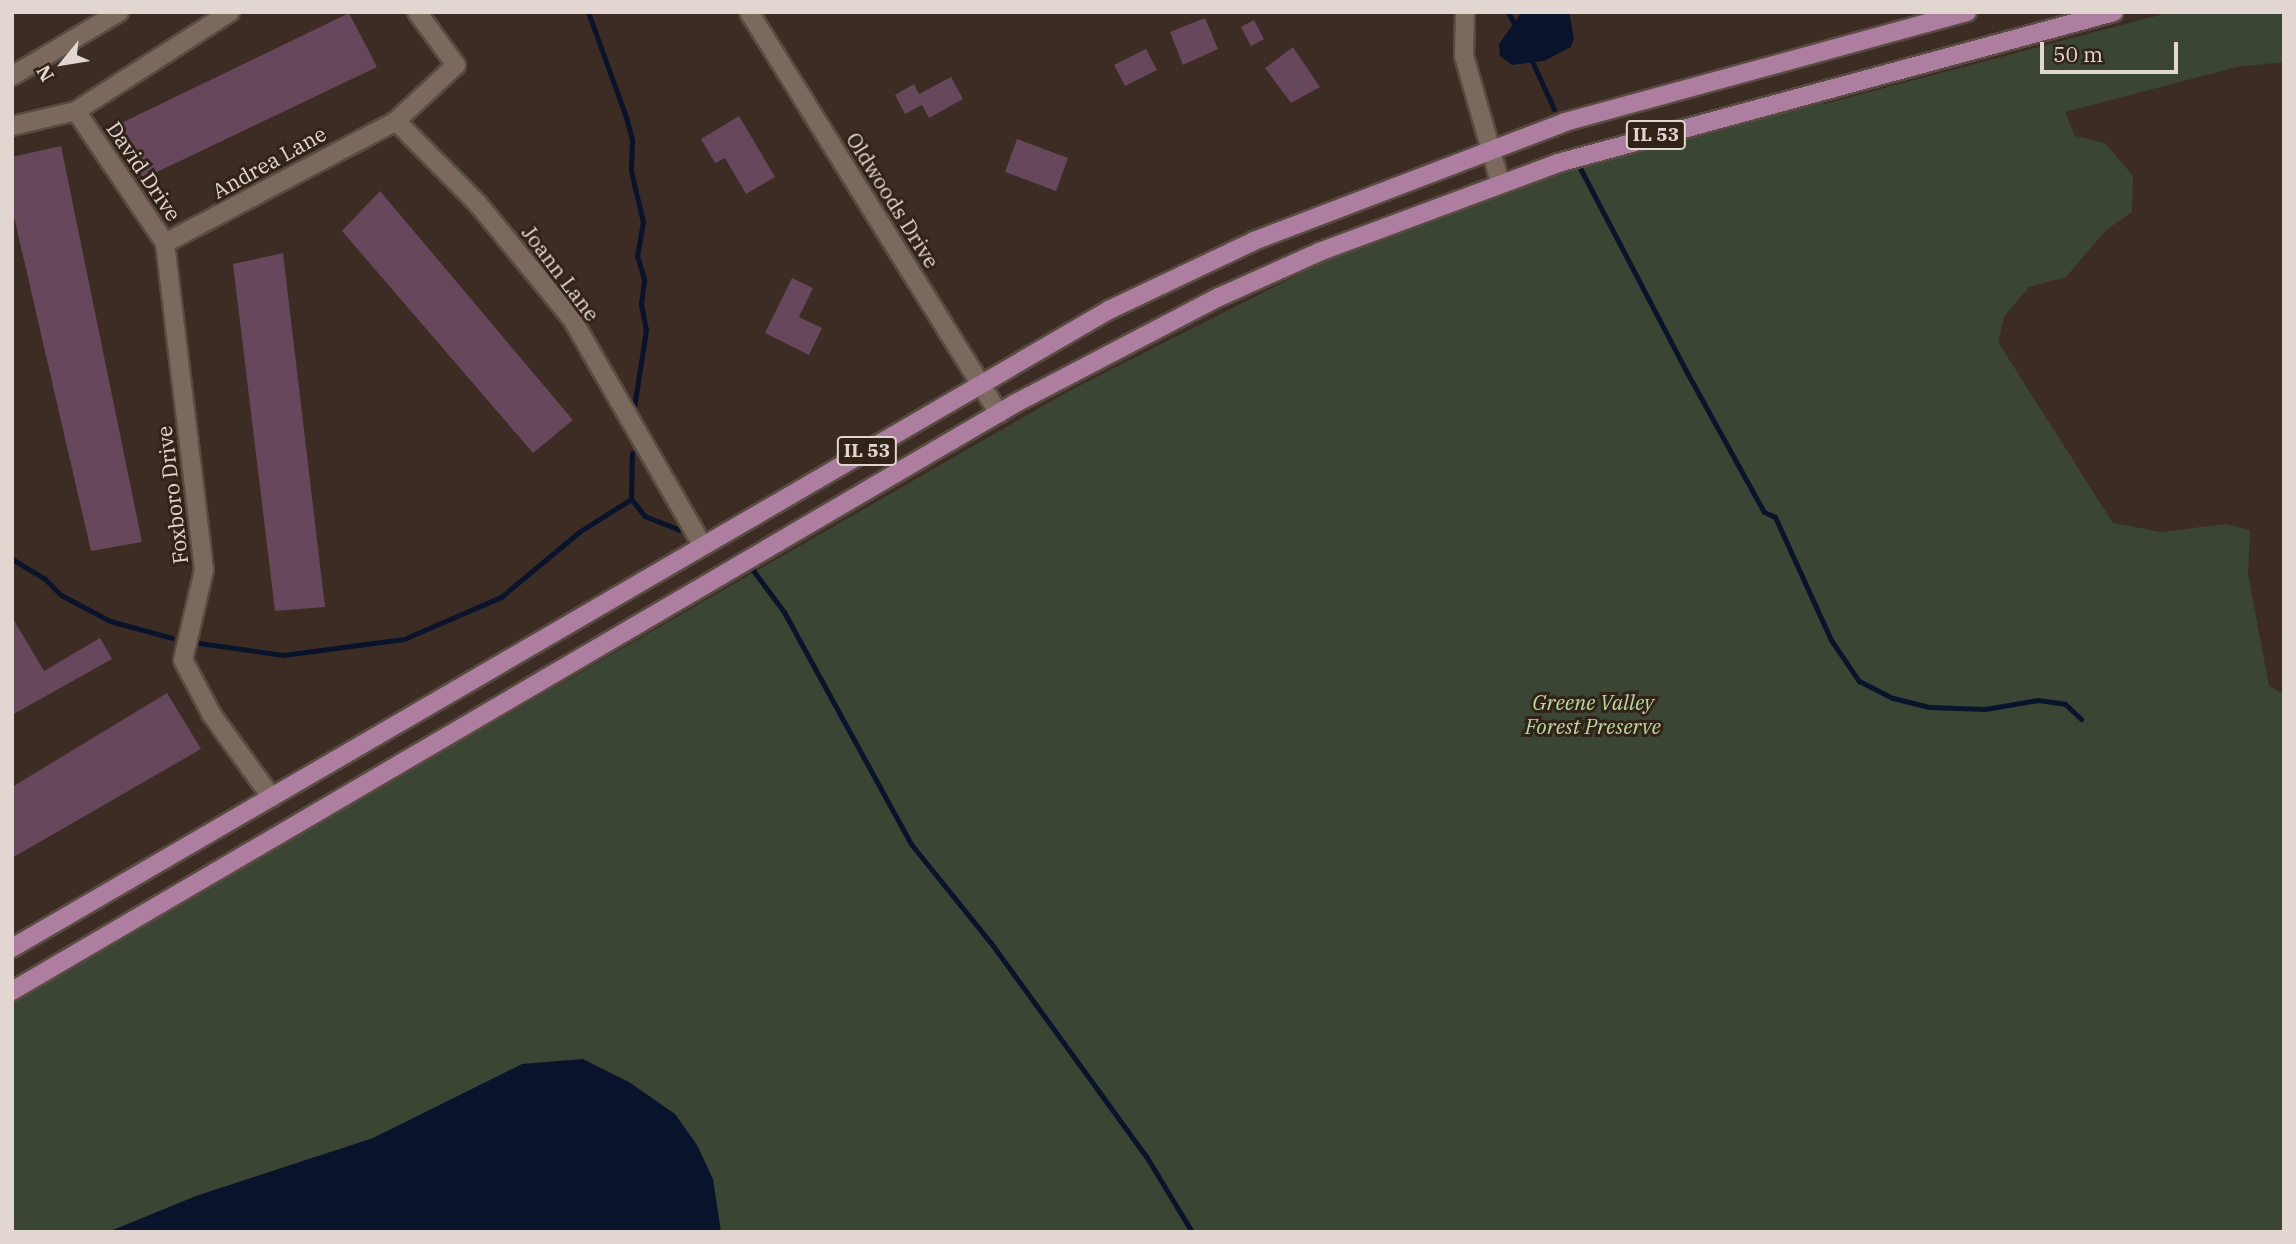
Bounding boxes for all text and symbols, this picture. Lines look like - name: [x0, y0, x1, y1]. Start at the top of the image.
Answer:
- north arrow: [28, 28, 98, 98]
- scale bar: [2044, 28, 2182, 72]
- text: 50 m: [2053, 40, 2103, 68]
- text: N: [31, 61, 59, 86]
- street label: David Drive: [102, 116, 186, 226]
- road number: IL 53: [1624, 119, 1688, 150]
- street label: Andrea Lane: [208, 120, 330, 204]
- street label: Oldwoods Drive: [841, 127, 945, 273]
- street label: Joann Lane: [517, 220, 605, 326]
- street label: Foxboro Drive: [151, 424, 193, 566]
- road number: IL 53: [836, 436, 898, 466]
- park label: Greene Valley Forest Preserve: [1525, 689, 1661, 739]

